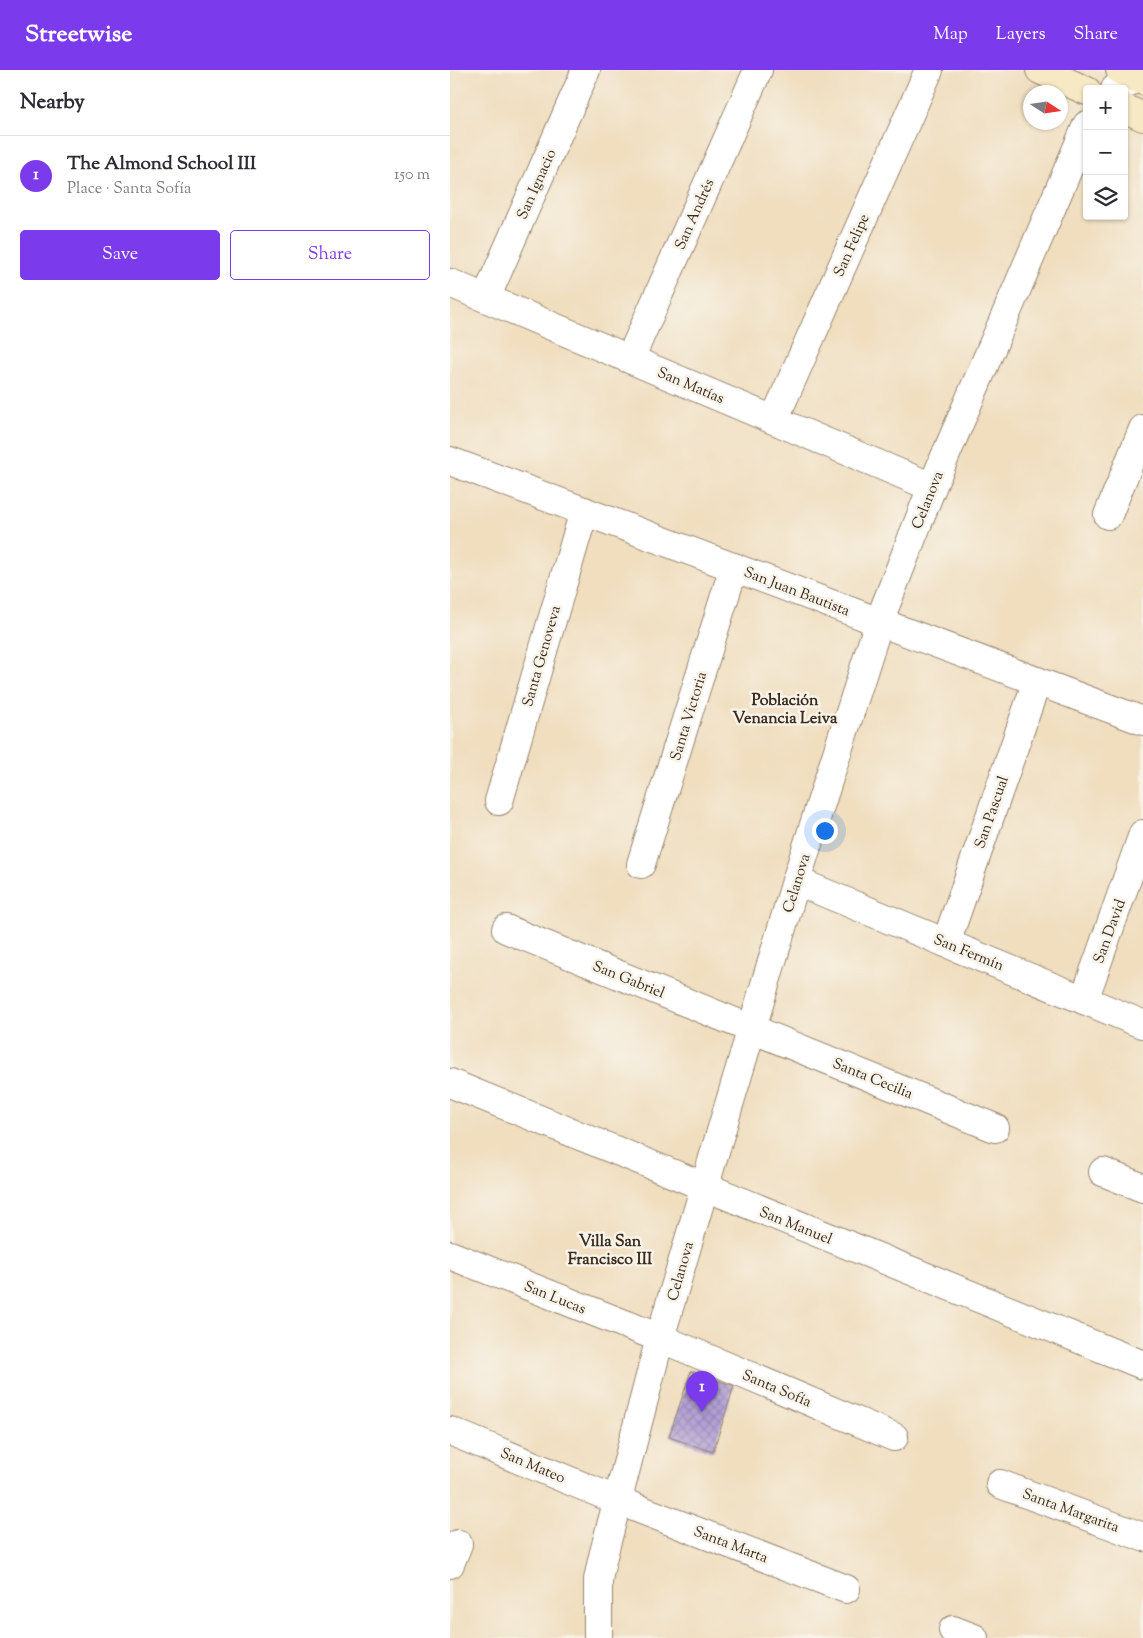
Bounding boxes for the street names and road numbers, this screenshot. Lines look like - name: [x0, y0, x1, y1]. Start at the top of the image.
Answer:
- street label: San Ignacio: [513, 146, 562, 223]
- street label: San Andrés: [670, 176, 720, 253]
- street label: San Felipe: [829, 211, 876, 280]
- street label: San Matías: [654, 363, 727, 410]
- street label: Celanova: [907, 468, 950, 533]
- street label: San Juan Bautista: [740, 563, 853, 622]
- street label: Santa Genoveva: [518, 603, 567, 710]
- street label: Santa Victoria: [666, 669, 713, 764]
- street label: San Pascual: [970, 773, 1015, 852]
- street label: Celanova: [778, 851, 816, 916]
- street label: San David: [1089, 896, 1132, 967]
- street label: San Fermín: [930, 930, 1007, 977]
- street label: San Gabriel: [589, 956, 668, 1004]
- street label: Santa Cecilia: [829, 1054, 916, 1105]
- street label: San Manuel: [756, 1202, 835, 1251]
- street label: Celanova: [663, 1239, 700, 1304]
- street label: San Lucas: [520, 1276, 589, 1320]
- street label: Santa Sofía: [739, 1365, 814, 1413]
- street label: San Mateo: [497, 1443, 568, 1489]
- street label: Santa Margarita: [1019, 1484, 1122, 1539]
- street label: Santa Marta: [690, 1522, 771, 1569]

